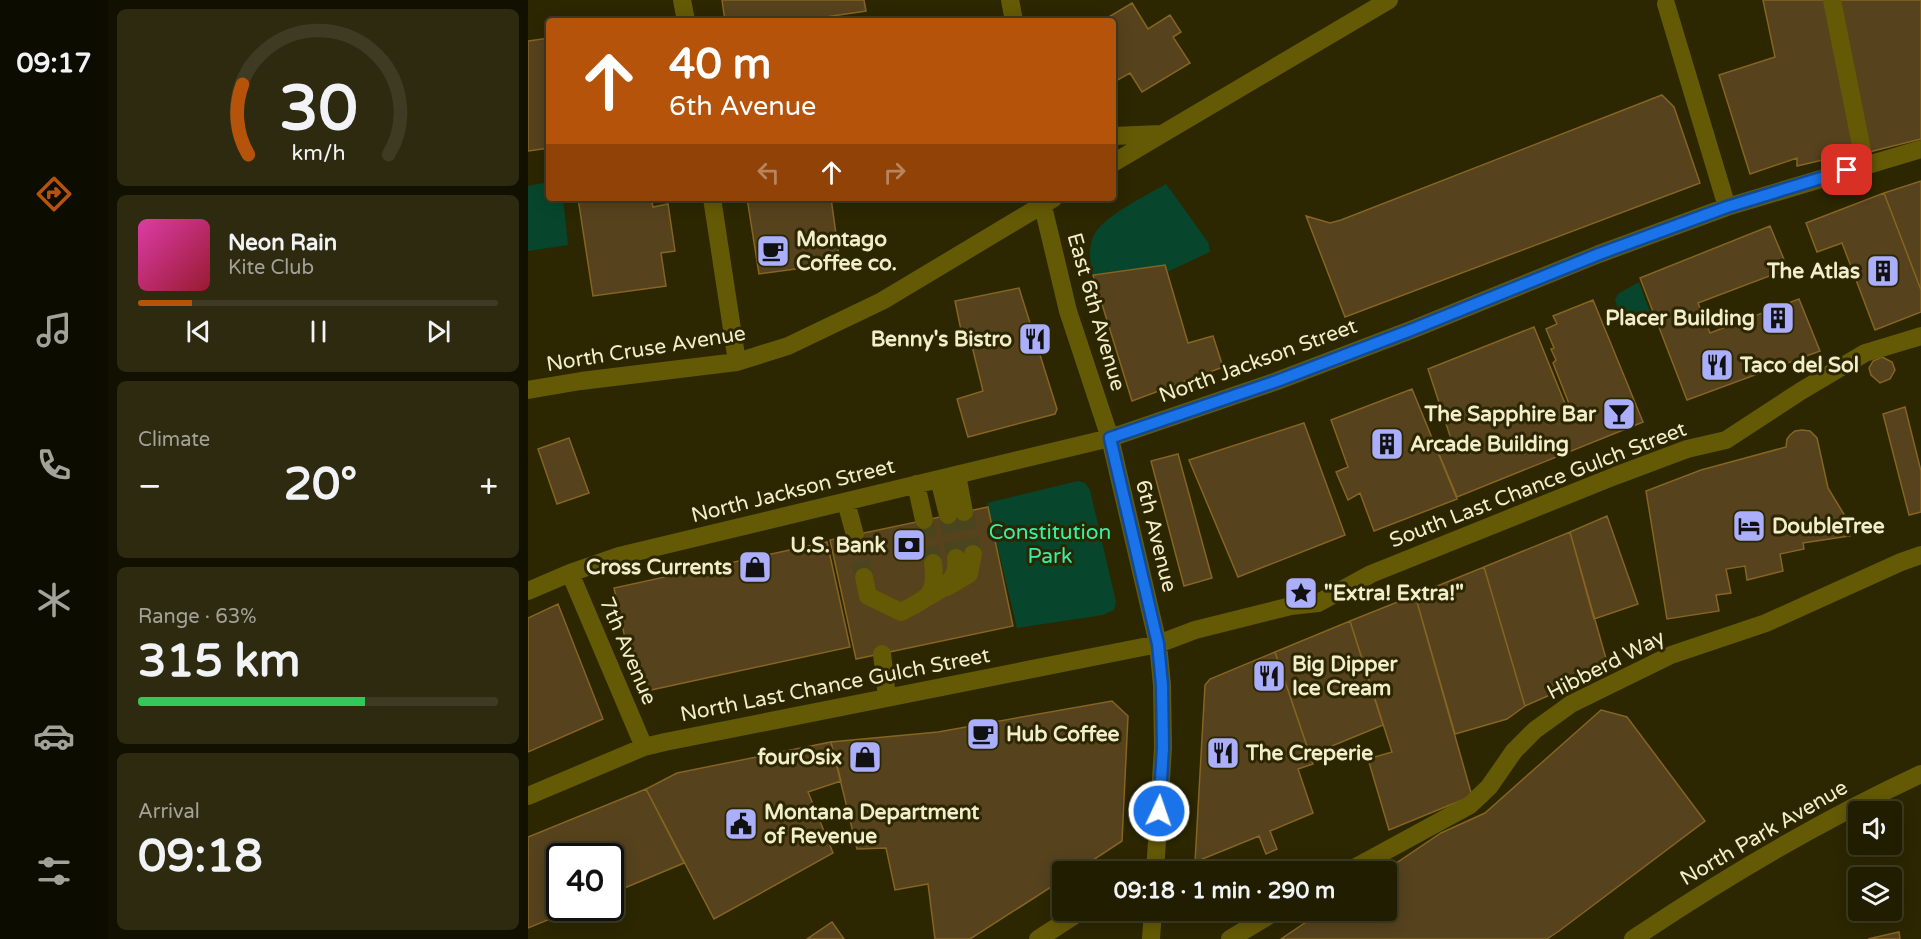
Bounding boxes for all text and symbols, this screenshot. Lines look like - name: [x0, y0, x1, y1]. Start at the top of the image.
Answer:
- text: 40 m: [669, 39, 771, 90]
- icon: ahead: [570, 42, 648, 120]
- text: 09:17: [17, 47, 91, 80]
- text: 30: [279, 72, 357, 147]
- text: 6th Avenue: [669, 90, 816, 123]
- text: km/h: [291, 140, 345, 166]
- pin: [1821, 144, 1872, 195]
- icon: arrive: [1830, 153, 1863, 186]
- icon: left: [752, 156, 785, 189]
- icon: ahead: [815, 156, 848, 189]
- icon: right: [878, 156, 911, 189]
- icon: directions: [33, 173, 75, 215]
- place label: Montago Coffee co.: [796, 227, 897, 276]
- text: Neon Rain: [228, 230, 337, 256]
- street label: East 6th Avenue: [1061, 230, 1131, 394]
- cafe icon: Montago Coffee co.: [755, 233, 791, 269]
- building icon: The Atlas: [1865, 253, 1901, 289]
- text: Kite Club: [228, 256, 314, 280]
- place label: The Atlas: [1766, 259, 1860, 284]
- building icon: Placer Building: [1760, 300, 1796, 336]
- place label: Placer Building: [1605, 306, 1755, 331]
- icon: music: [33, 309, 75, 351]
- street label: North Jackson Street: [1156, 314, 1360, 408]
- icon: previous: [182, 315, 215, 348]
- icon: pause: [302, 315, 335, 348]
- icon: next: [422, 315, 455, 348]
- street label: North Cruse Avenue: [545, 321, 748, 377]
- restaurant icon: Benny's Bistro: [1017, 321, 1053, 357]
- place label: Benny's Bistro: [871, 327, 1012, 352]
- restaurant icon: Taco del Sol: [1699, 347, 1735, 383]
- place label: Taco del Sol: [1739, 353, 1859, 378]
- bar icon: The Sapphire Bar: [1601, 396, 1637, 432]
- place label: The Sapphire Bar: [1423, 402, 1597, 427]
- street label: South Last Chance Gulch Street: [1386, 417, 1690, 553]
- building icon: Arcade Building: [1369, 426, 1405, 462]
- text: Climate: [138, 428, 210, 452]
- place label: Arcade Building: [1410, 432, 1569, 457]
- icon: phone: [33, 444, 75, 486]
- street label: North Jackson Street: [689, 454, 897, 528]
- text: 20°: [284, 458, 357, 512]
- text: −: [138, 467, 162, 506]
- text: +: [479, 467, 498, 506]
- street label: 6th Avenue: [1130, 477, 1182, 595]
- hotel icon: DoubleTree: [1731, 508, 1767, 544]
- place label: DoubleTree: [1772, 514, 1885, 539]
- park label: Constitution Park: [989, 520, 1111, 569]
- bank icon: U.S. Bank: [891, 527, 927, 563]
- place label: U.S. Bank: [790, 533, 887, 558]
- shop icon: Cross Currents: [737, 549, 773, 585]
- place label: Cross Currents: [586, 555, 732, 580]
- place icon: "Extra! Extra!": [1283, 575, 1319, 611]
- icon: climate: [33, 579, 75, 621]
- place label: "Extra! Extra!": [1324, 581, 1464, 606]
- street label: 7th Avenue: [594, 593, 662, 709]
- text: Range · 63%: [138, 605, 257, 629]
- street label: Hibberd Way: [1543, 625, 1669, 705]
- text: 315 km: [138, 635, 300, 689]
- street label: North Last Chance Gulch Street: [678, 643, 992, 727]
- place label: Big Dipper Ice Cream: [1292, 652, 1399, 701]
- restaurant icon: Big Dipper Ice Cream: [1251, 658, 1287, 694]
- icon: car: [33, 715, 75, 757]
- cafe icon: Hub Coffee: [965, 716, 1001, 752]
- place label: Hub Coffee: [1006, 722, 1120, 747]
- restaurant icon: The Creperie: [1205, 735, 1241, 771]
- shop icon: fourOsix: [847, 739, 883, 775]
- place label: The Creperie: [1245, 741, 1373, 766]
- place label: fourOsix: [757, 745, 842, 770]
- street label: North Park Avenue: [1676, 775, 1852, 891]
- position arrow: [1127, 779, 1191, 843]
- text: Arrival: [138, 800, 200, 824]
- place label: Montana Department of Revenue: [764, 800, 979, 849]
- map controls: [1848, 801, 1902, 921]
- button: sound: [1848, 801, 1902, 855]
- public building icon: Montana Department of Revenue: [723, 806, 759, 842]
- text: 09:18: [138, 830, 263, 884]
- speed limit sign: 40: [546, 843, 624, 921]
- icon: filters: [33, 850, 75, 892]
- button: layers: [1848, 867, 1902, 921]
- text: 09:18 · 1 min · 290 m: [1114, 878, 1335, 904]

